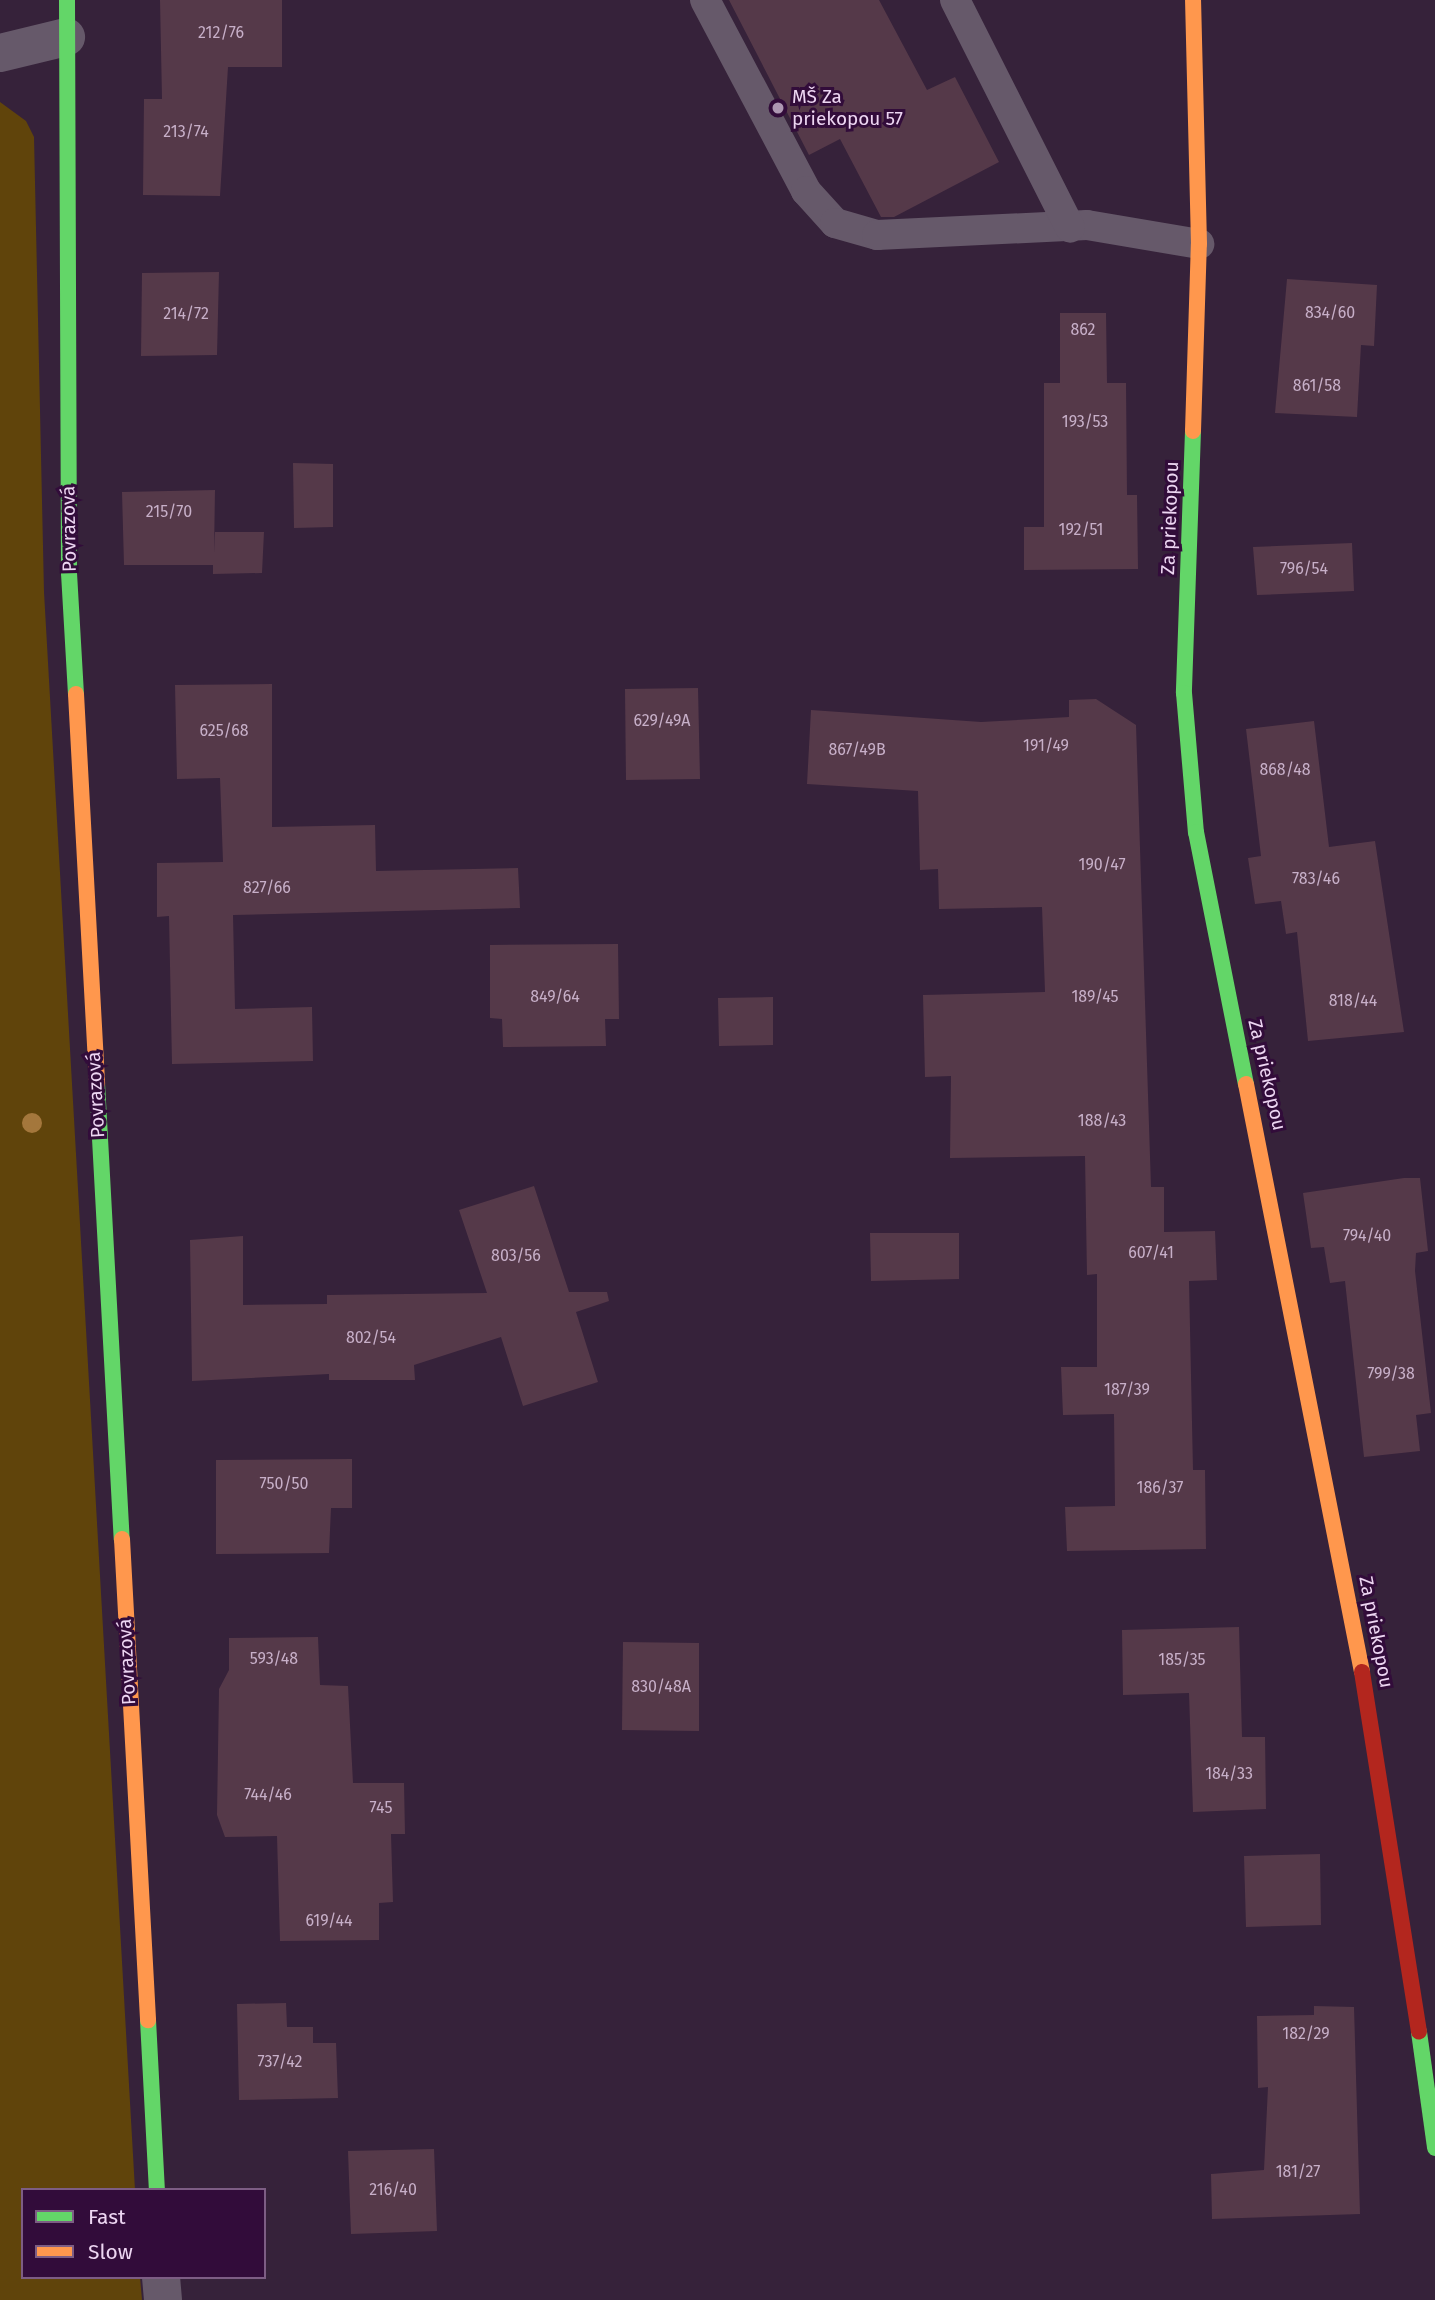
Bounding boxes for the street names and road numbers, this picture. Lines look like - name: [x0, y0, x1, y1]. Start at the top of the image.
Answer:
- street label: Za priekopou: [1157, 461, 1183, 575]
- street label: Povrazová: [57, 486, 81, 572]
- street label: Za priekopou: [1243, 1017, 1291, 1133]
- street label: Povrazová: [82, 1051, 110, 1139]
- street label: Za priekopou: [1354, 1574, 1398, 1690]
- street label: Povrazová: [113, 1618, 141, 1706]

